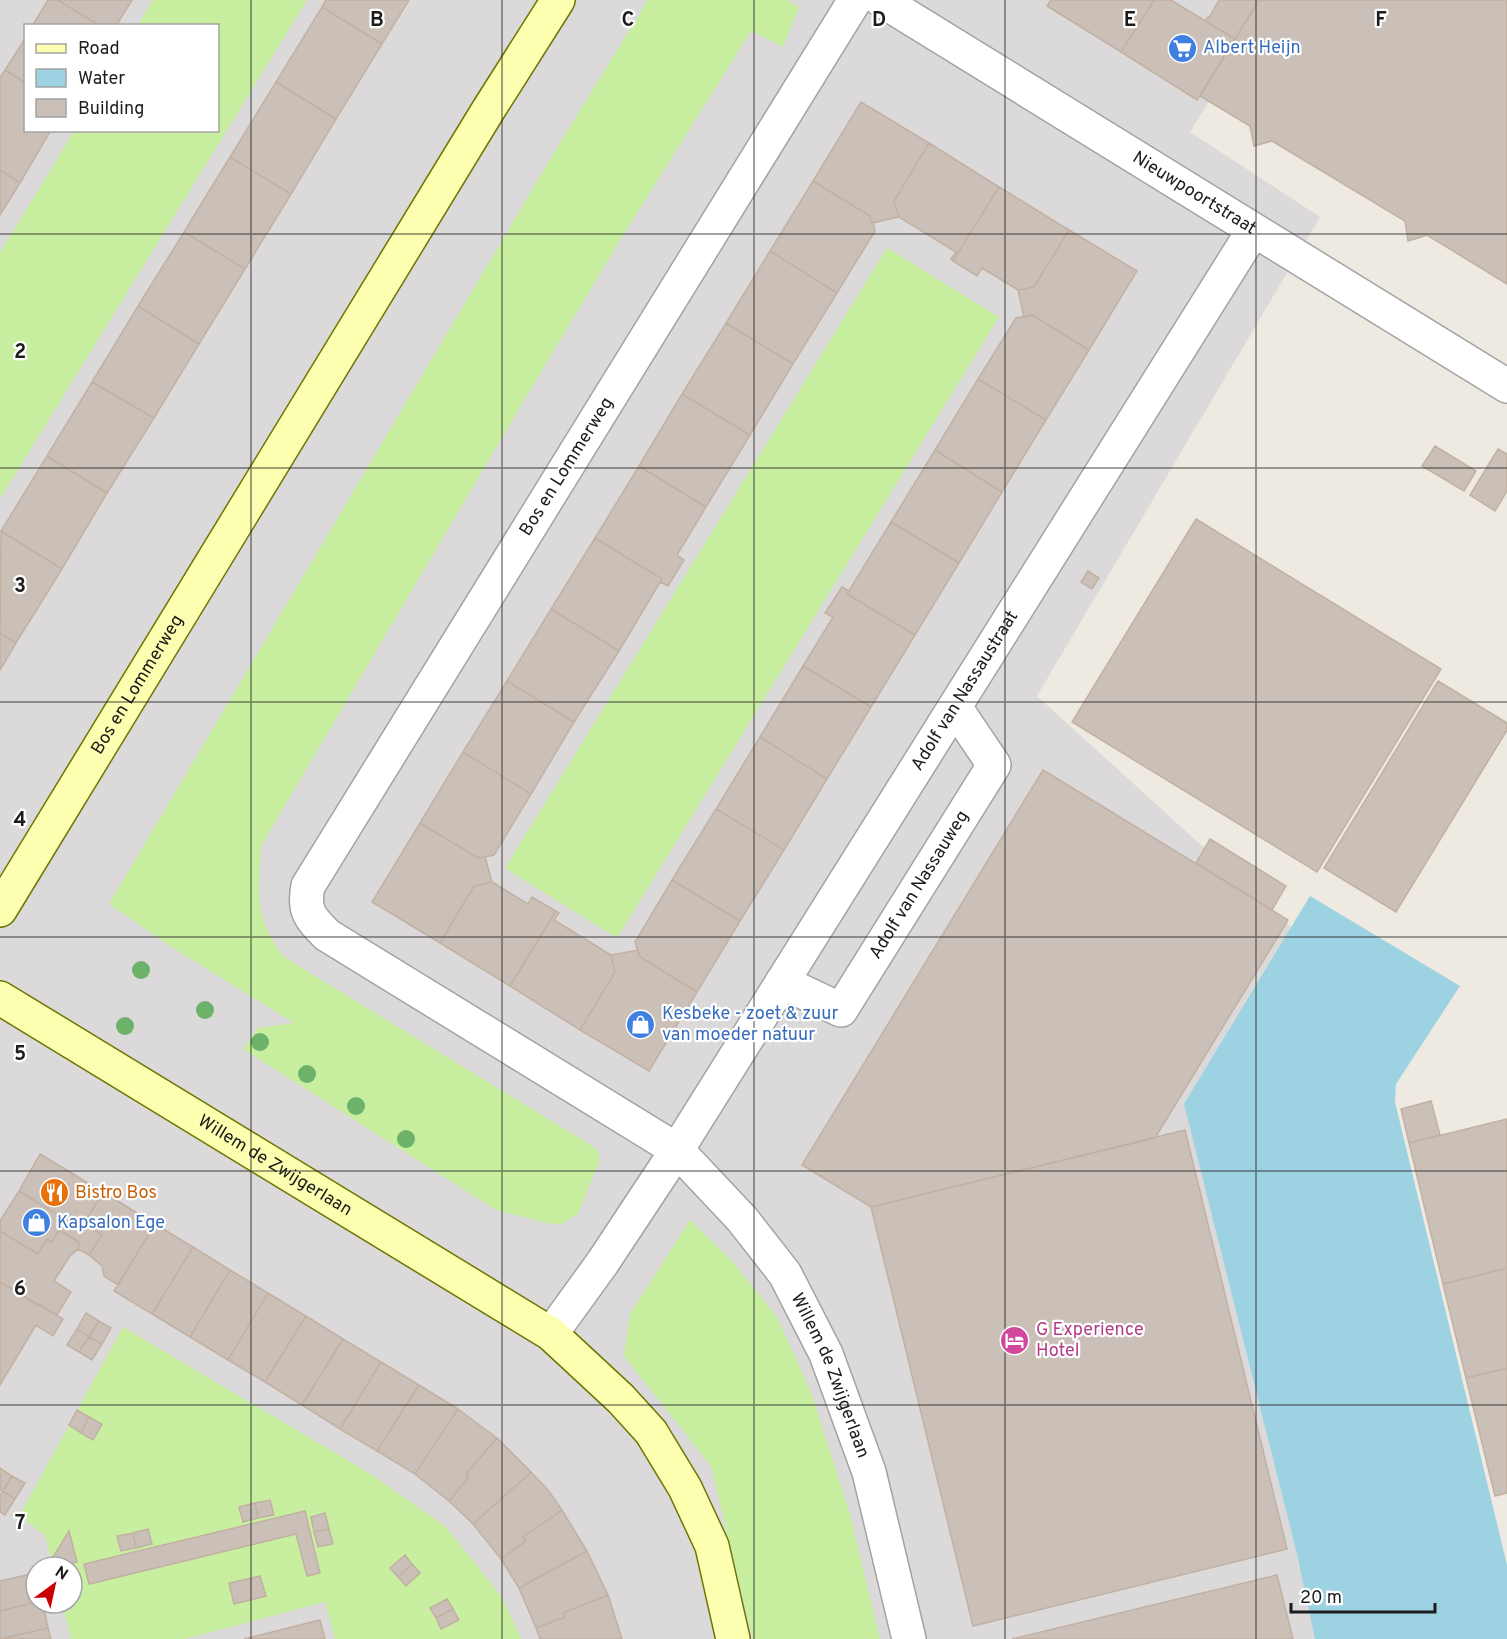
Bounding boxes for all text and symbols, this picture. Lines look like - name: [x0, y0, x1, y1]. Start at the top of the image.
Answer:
- text: B: [370, 8, 384, 34]
- text: C: [622, 8, 634, 34]
- text: D: [872, 8, 886, 34]
- text: E: [1124, 8, 1136, 34]
- text: F: [1375, 8, 1387, 34]
- legend: [24, 24, 219, 132]
- supermarket icon: Albert Heijn: [1166, 32, 1198, 64]
- place label: Albert Heijn: [1203, 37, 1301, 60]
- text: Road: [78, 38, 120, 61]
- text: Water: [78, 68, 125, 91]
- text: Building: [78, 98, 144, 121]
- street label: Nieuwpoortstraat: [1128, 146, 1260, 240]
- text: 2: [14, 340, 26, 366]
- street label: Bos en Lommerweg: [515, 393, 619, 541]
- text: 3: [14, 574, 26, 600]
- street label: Adolf van Nassaustraat: [906, 606, 1024, 775]
- street label: Bos en Lommerweg: [86, 611, 189, 759]
- street label: Adolf van Nassauweg: [864, 806, 974, 963]
- text: 4: [14, 808, 26, 834]
- place label: Kesbeke - zoet & zuur van moeder natuur: [662, 1003, 839, 1047]
- shop icon: Kesbeke - zoet & zuur van moeder natuur: [625, 1008, 657, 1040]
- text: 5: [14, 1042, 26, 1068]
- street label: Willem de Zwijgerlaan: [193, 1110, 356, 1221]
- restaurant icon: Bistro Bos: [38, 1177, 70, 1209]
- place label: Bistro Bos: [75, 1182, 157, 1205]
- shop icon: Kapsalon Ege: [20, 1207, 52, 1239]
- place label: Kapsalon Ege: [57, 1212, 165, 1235]
- text: 6: [14, 1277, 26, 1303]
- street label: Willem de Zwijgerlaan: [785, 1289, 874, 1461]
- place label: G Experience Hotel: [1036, 1319, 1144, 1363]
- hotel icon: G Experience Hotel: [999, 1324, 1031, 1356]
- text: 7: [15, 1511, 25, 1537]
- north arrow: [24, 1555, 84, 1615]
- text: N: [51, 1563, 71, 1586]
- scale bar: [1291, 1576, 1435, 1614]
- text: 20 m: [1300, 1587, 1342, 1610]

